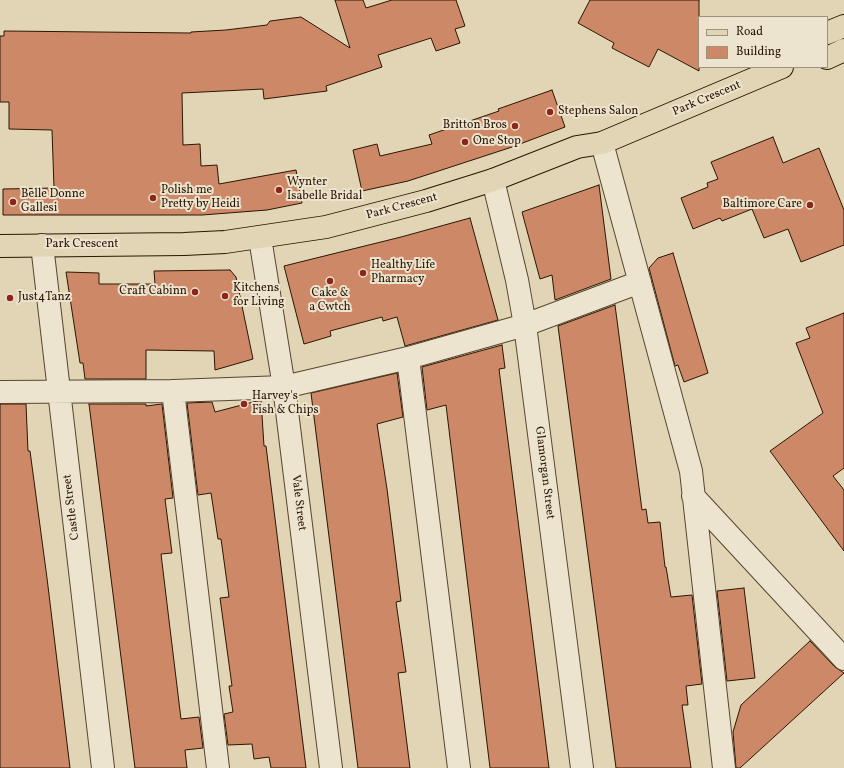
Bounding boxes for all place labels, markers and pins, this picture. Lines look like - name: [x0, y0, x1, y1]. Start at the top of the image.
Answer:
- place label: Stephens Salon: [558, 105, 638, 119]
- marker: Stephens Salon: [545, 107, 555, 117]
- place label: Britton Bros: [443, 119, 507, 133]
- marker: Britton Bros: [510, 121, 520, 131]
- place label: One Stop: [473, 135, 521, 149]
- marker: One Stop: [460, 137, 470, 147]
- place label: Wynter Isabelle Bridal: [287, 176, 362, 204]
- place label: Polish me Pretty by Heidi: [161, 184, 240, 212]
- marker: Wynter Isabelle Bridal: [274, 185, 284, 195]
- place label: Belle Donne Gallesi: [21, 188, 85, 216]
- marker: Polish me Pretty by Heidi: [148, 193, 158, 203]
- marker: Belle Donne Gallesi: [8, 197, 18, 207]
- place label: Baltimore Care: [722, 198, 802, 212]
- marker: Baltimore Care: [805, 200, 815, 210]
- place label: Healthy Life Pharmacy: [371, 259, 435, 287]
- marker: Healthy Life Pharmacy: [358, 268, 368, 278]
- marker: Cake & a Cwtch: [325, 276, 335, 286]
- place label: Kitchens for Living: [233, 282, 284, 310]
- place label: Craft Cabinn: [119, 285, 187, 299]
- marker: Craft Cabinn: [190, 287, 200, 297]
- place label: Cake & a Cwtch: [309, 287, 351, 315]
- place label: Just4Tanz: [18, 291, 71, 305]
- marker: Kitchens for Living: [220, 291, 230, 301]
- marker: Just4Tanz: [5, 293, 15, 303]
- place label: Harvey's Fish & Chips: [252, 390, 319, 418]
- marker: Harvey's Fish & Chips: [239, 399, 249, 409]

